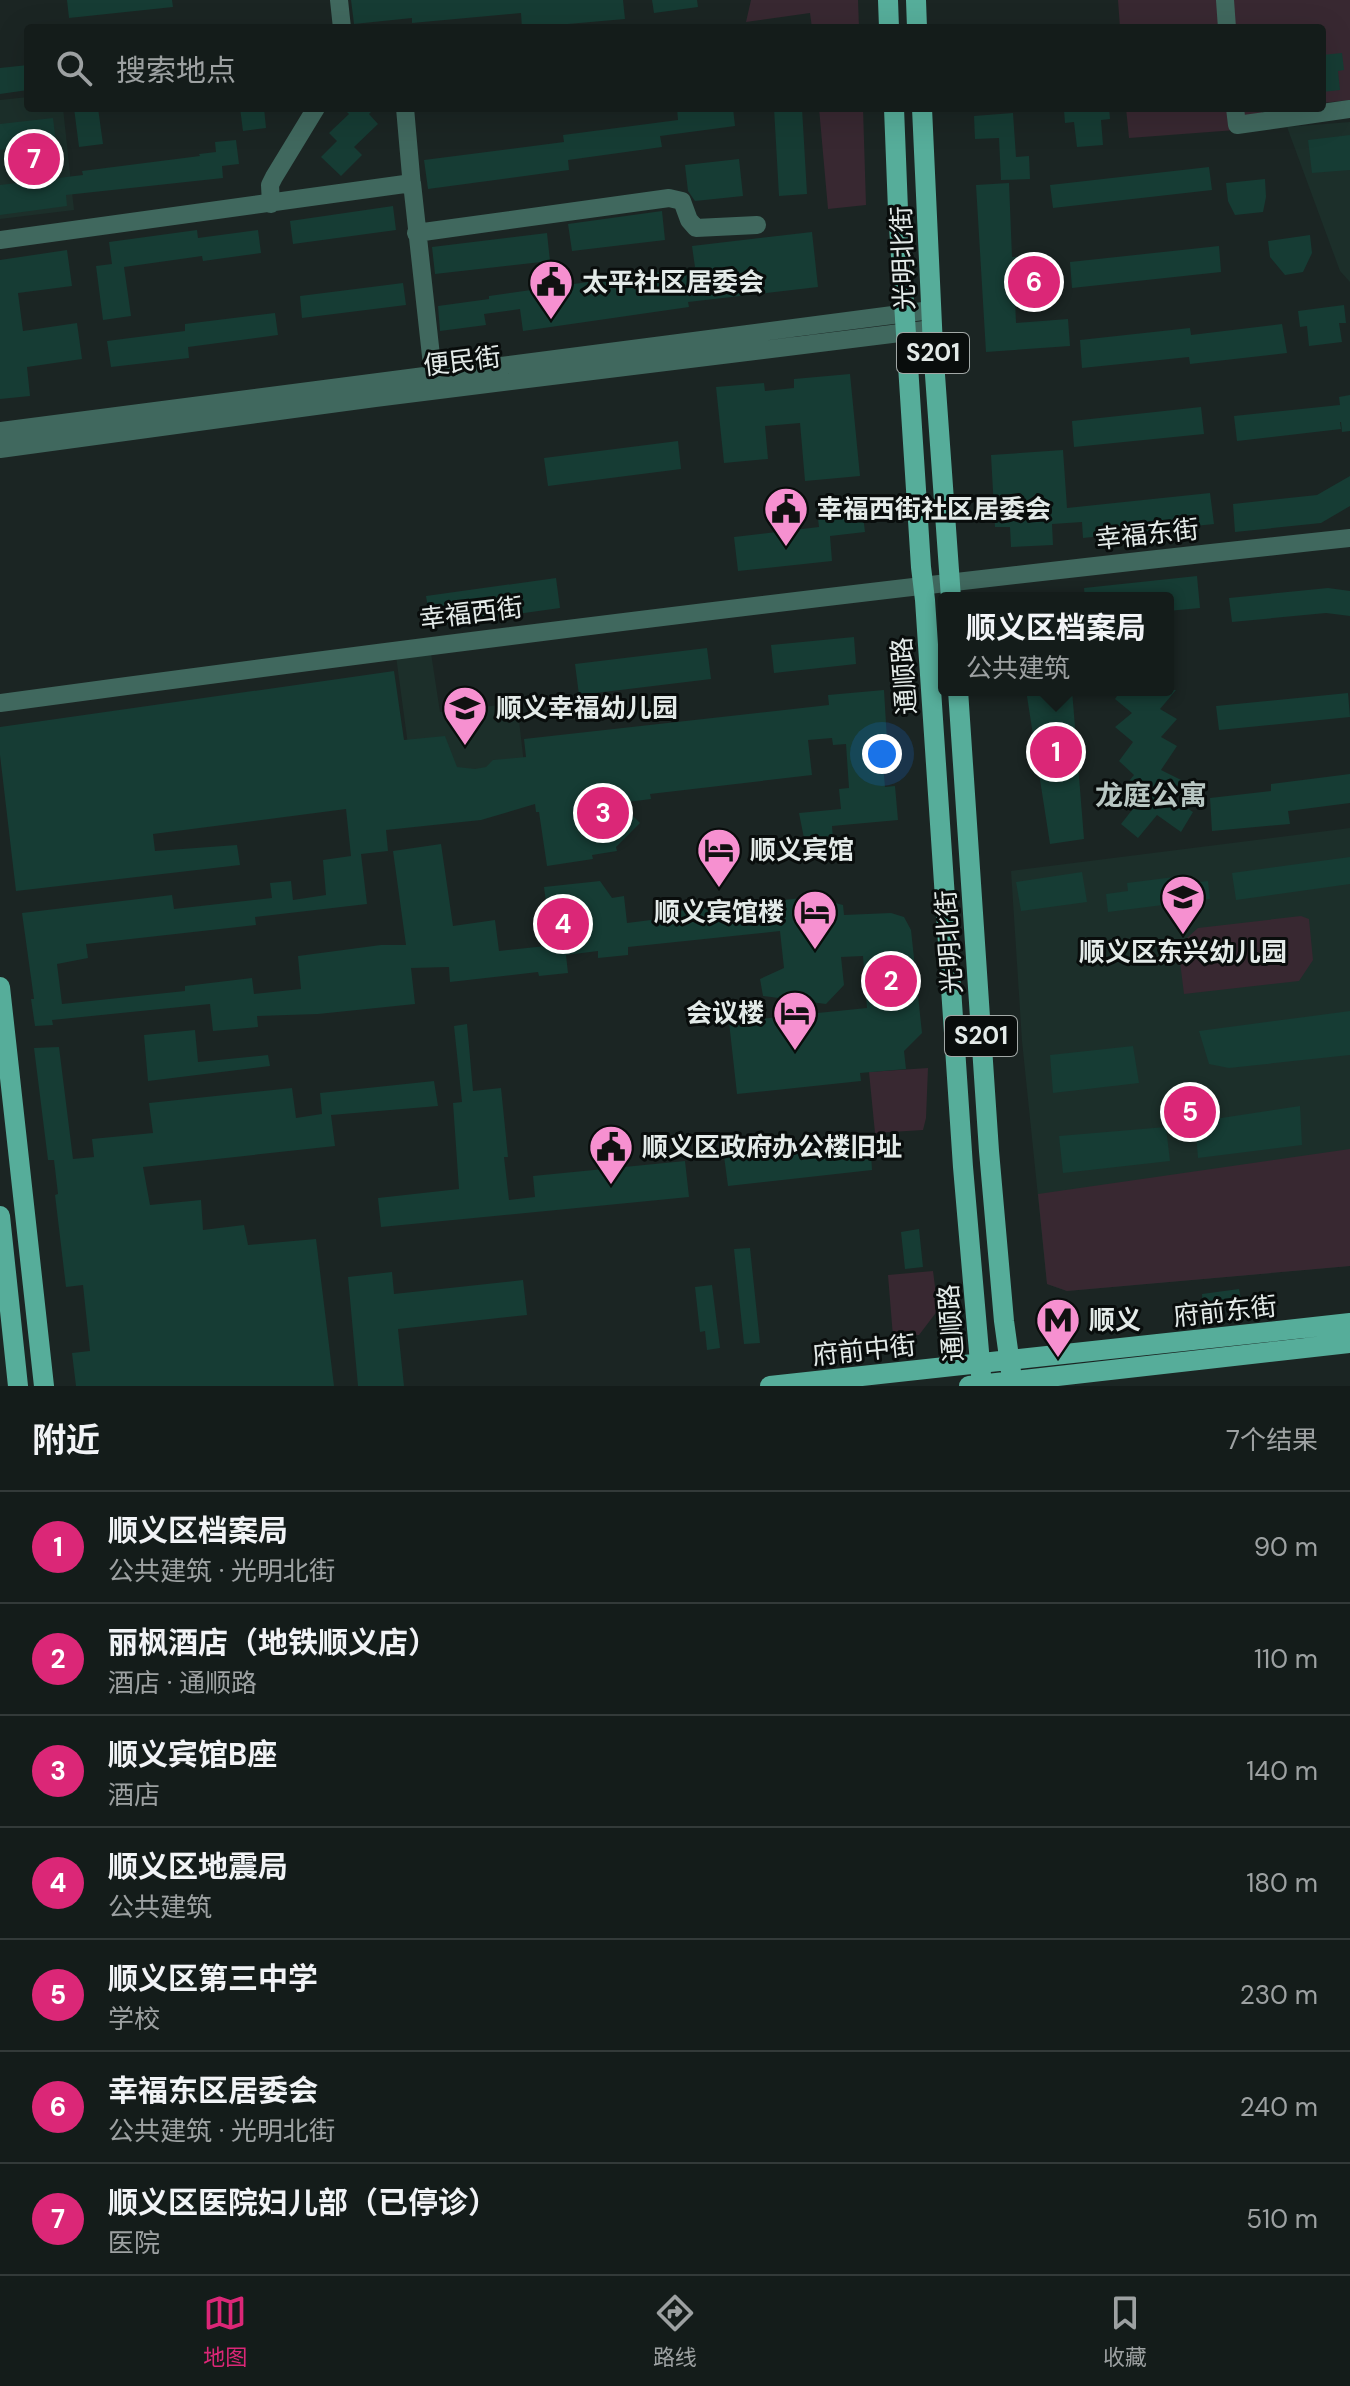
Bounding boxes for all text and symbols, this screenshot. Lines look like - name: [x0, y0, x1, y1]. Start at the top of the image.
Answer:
- search box: [24, 24, 1326, 112]
- icon: search: [52, 46, 96, 90]
- text: 搜索地点: [116, 51, 236, 90]
- pin: 7: [8, 129, 60, 189]
- street label: 光明北街: [884, 205, 922, 311]
- pin: 6: [1008, 252, 1060, 312]
- public building icon: 太平社区居委会: [527, 258, 575, 321]
- place label: 太平社区居委会: [582, 265, 764, 299]
- road number: S201: [897, 333, 969, 373]
- street label: 便民街: [421, 339, 503, 383]
- public building icon: 幸福西街社区居委会: [762, 485, 810, 548]
- place label: 幸福西街社区居委会: [817, 492, 1051, 526]
- street label: 幸福东街: [1094, 512, 1200, 556]
- street label: 幸福西街: [417, 590, 525, 636]
- popup: [938, 592, 1174, 696]
- text: 顺义区档案局: [966, 608, 1146, 647]
- street label: 通顺路: [884, 636, 924, 716]
- text: 公共建筑: [966, 651, 1070, 685]
- school or university icon: 顺义幸福幼儿园: [441, 684, 489, 747]
- place label: 顺义幸福幼儿园: [496, 691, 678, 725]
- pin: 1: [1030, 722, 1082, 782]
- your location: [862, 734, 902, 774]
- district label: 龙庭公寓: [1095, 777, 1207, 814]
- pin: 3: [577, 783, 629, 843]
- hotel icon: 顺义宾馆: [695, 826, 743, 889]
- place label: 顺义宾馆: [750, 833, 854, 867]
- school or university icon: 顺义区东兴幼儿园: [1159, 873, 1207, 936]
- hotel icon: 顺义宾馆楼: [791, 888, 839, 951]
- street label: 光明北街: [928, 889, 970, 995]
- pin: 4: [537, 894, 589, 954]
- place label: 顺义宾馆楼: [654, 895, 784, 929]
- place label: 顺义区东兴幼儿园: [1079, 935, 1287, 969]
- pin: 2: [865, 951, 917, 1011]
- hotel icon: 会议楼: [771, 989, 819, 1052]
- place label: 会议楼: [686, 996, 764, 1030]
- road number: S201: [945, 1016, 1017, 1056]
- pin: 5: [1164, 1082, 1216, 1142]
- public building icon: 顺义区政府办公楼旧址: [587, 1123, 635, 1186]
- place label: 顺义区政府办公楼旧址: [642, 1130, 902, 1164]
- street label: 通顺路: [931, 1283, 971, 1363]
- street label: 府前东街: [1172, 1289, 1278, 1333]
- metro station icon: 顺义: [1034, 1296, 1082, 1359]
- place label: 顺义: [1089, 1303, 1141, 1337]
- street label: 府前中街: [811, 1328, 917, 1372]
- text: 附近: [32, 1418, 100, 1463]
- text: 7个结果: [1226, 1423, 1318, 1457]
- text: 顺义区档案局: [108, 1511, 288, 1550]
- text: 1: [53, 1530, 63, 1564]
- text: 90 m: [1254, 1530, 1318, 1564]
- text: 公共建筑 · 光明北街: [108, 1554, 335, 1588]
- text: 丽枫酒店（地铁顺义店）: [108, 1623, 438, 1662]
- text: 2: [50, 1642, 66, 1676]
- text: 110 m: [1254, 1642, 1318, 1676]
- text: 酒店 · 通顺路: [108, 1666, 257, 1700]
- text: 顺义宾馆B座: [108, 1735, 277, 1774]
- text: 3: [50, 1754, 66, 1788]
- text: 140 m: [1246, 1754, 1318, 1788]
- text: 酒店: [108, 1778, 160, 1812]
- text: 顺义区地震局: [108, 1847, 288, 1886]
- text: 4: [50, 1866, 66, 1900]
- text: 180 m: [1246, 1866, 1318, 1900]
- text: 公共建筑: [108, 1890, 212, 1924]
- text: 顺义区第三中学: [108, 1959, 318, 1998]
- text: 5: [50, 1978, 66, 2012]
- text: 230 m: [1240, 1978, 1318, 2012]
- text: 学校: [108, 2002, 160, 2036]
- text: 幸福东区居委会: [108, 2071, 318, 2110]
- text: 6: [50, 2090, 66, 2124]
- text: 240 m: [1240, 2090, 1318, 2124]
- text: 公共建筑 · 光明北街: [108, 2114, 335, 2148]
- text: 顺义区医院妇儿部（已停诊）: [108, 2183, 498, 2222]
- text: 7: [51, 2202, 65, 2236]
- text: 510 m: [1246, 2202, 1318, 2236]
- text: 医院: [108, 2226, 160, 2260]
- tab: 地图: [203, 2291, 247, 2372]
- tab: 路线: [653, 2291, 697, 2372]
- tab: 收藏: [1103, 2291, 1147, 2372]

